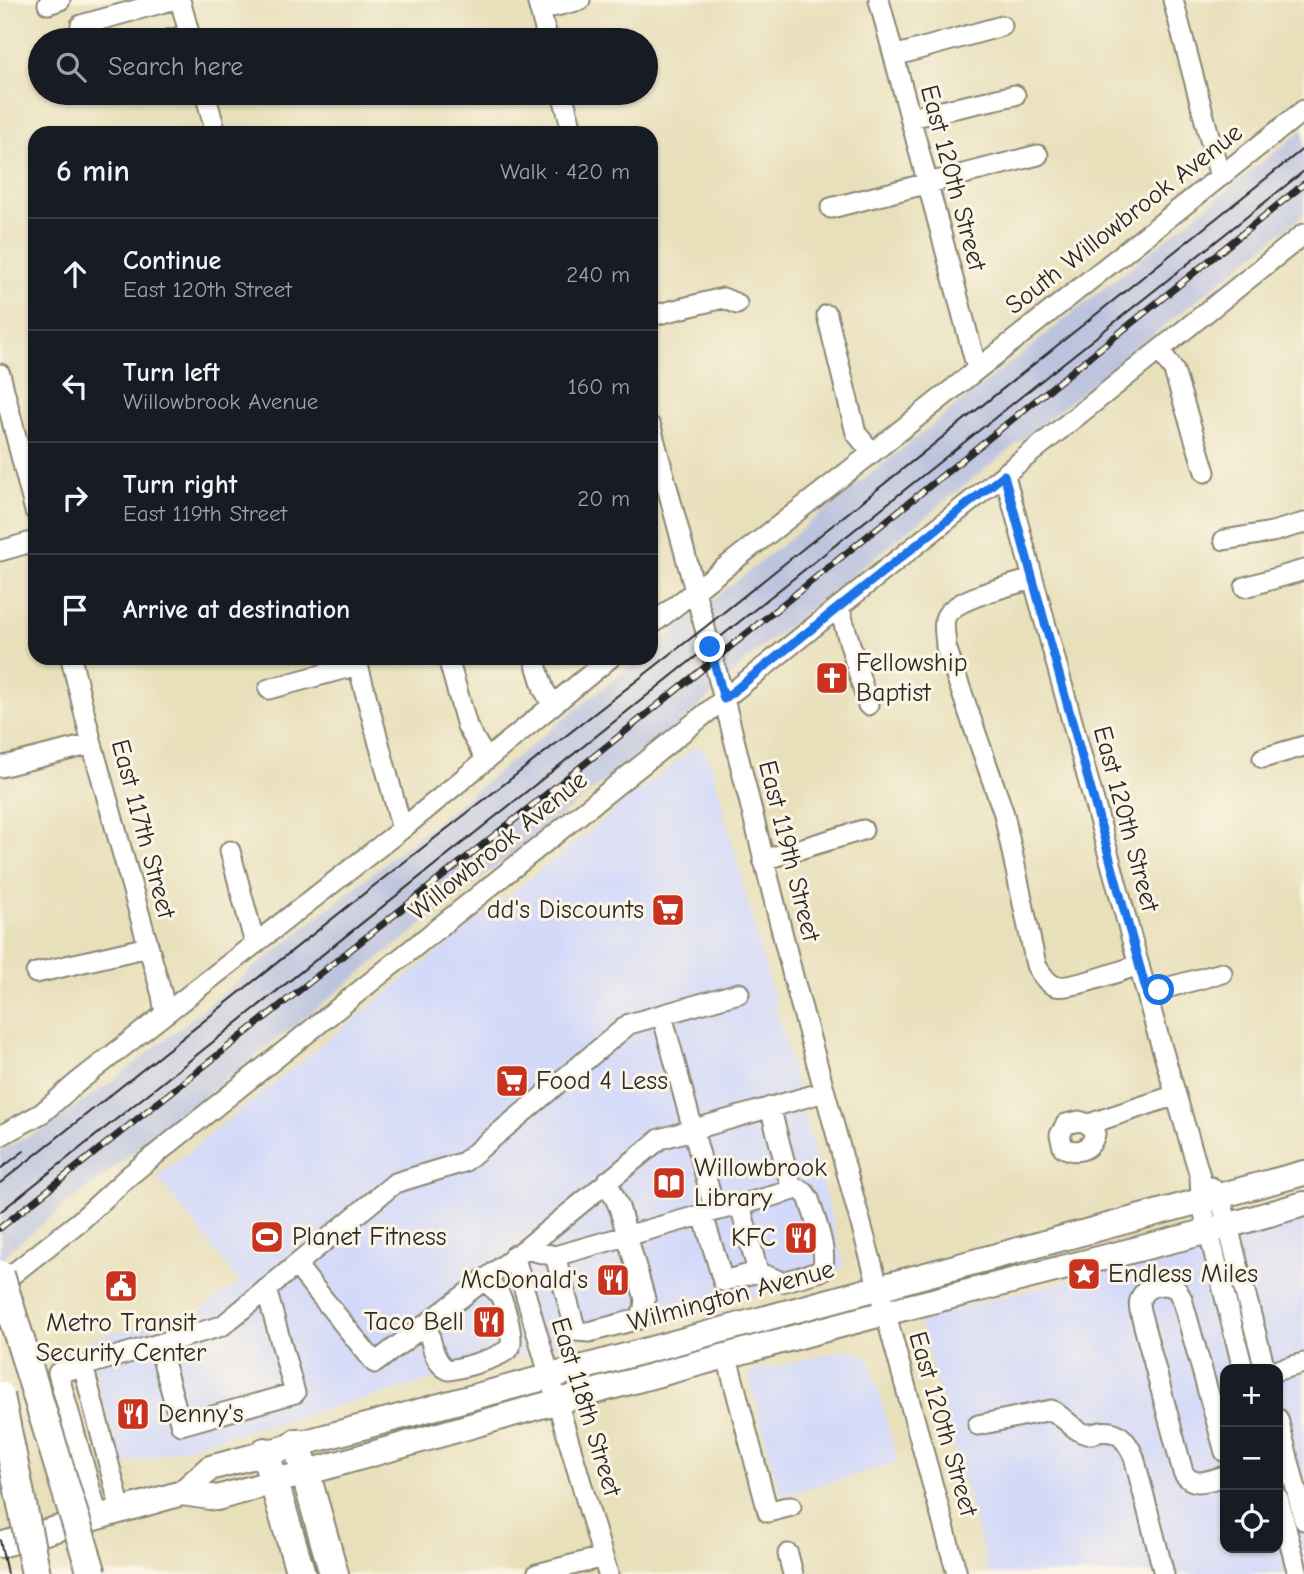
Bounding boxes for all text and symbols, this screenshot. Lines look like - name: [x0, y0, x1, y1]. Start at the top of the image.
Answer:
- search box: [28, 28, 658, 105]
- icon: search: [52, 48, 90, 86]
- text: Search here: [108, 52, 243, 82]
- street label: East 120th Street: [914, 82, 993, 276]
- street label: South Willowbrook Avenue: [1000, 117, 1248, 321]
- text: 6 min: [56, 154, 130, 189]
- text: Walk · 420 m: [500, 158, 630, 185]
- text: Continue: [123, 246, 221, 276]
- icon: ahead: [56, 255, 94, 293]
- text: 240 m: [566, 261, 630, 288]
- text: East 120th Street: [123, 276, 292, 303]
- text: Turn left: [123, 358, 220, 388]
- icon: left: [56, 367, 94, 405]
- text: 160 m: [568, 373, 630, 400]
- text: Willowbrook Avenue: [123, 388, 318, 415]
- text: Turn right: [123, 470, 237, 500]
- icon: right: [56, 479, 94, 517]
- text: 20 m: [577, 485, 630, 512]
- text: East 119th Street: [123, 500, 287, 527]
- icon: arrive: [56, 591, 94, 629]
- text: Arrive at destination: [123, 595, 350, 625]
- route end: [694, 631, 725, 662]
- place label: Fellowship Baptist: [856, 648, 968, 708]
- church icon: Fellowship Baptist: [813, 659, 851, 697]
- street label: East 120th Street: [1087, 723, 1166, 917]
- street label: East 117th Street: [105, 736, 182, 923]
- street label: East 119th Street: [752, 757, 826, 946]
- street label: Willowbrook Avenue: [403, 765, 593, 927]
- supermarket icon: dd's Discounts: [649, 891, 687, 929]
- place label: dd's Discounts: [487, 895, 644, 925]
- route start: [1143, 974, 1174, 1005]
- supermarket icon: Food 4 Less: [493, 1062, 531, 1100]
- place label: Food 4 Less: [536, 1066, 668, 1096]
- place label: Willowbrook Library: [694, 1153, 827, 1213]
- library icon: Willowbrook Library: [650, 1164, 688, 1202]
- sports icon: Planet Fitness: [248, 1218, 286, 1256]
- restaurant icon: KFC: [782, 1219, 820, 1257]
- place label: Planet Fitness: [292, 1222, 447, 1252]
- place label: KFC: [731, 1223, 776, 1253]
- street label: Wilmington Avenue: [625, 1254, 837, 1338]
- place icon: Endless Miles: [1065, 1255, 1103, 1293]
- place label: Endless Miles: [1108, 1259, 1258, 1289]
- restaurant icon: McDonald's: [594, 1261, 632, 1299]
- place label: McDonald's: [460, 1265, 588, 1295]
- public building icon: Metro Transit Security Center: [102, 1267, 140, 1305]
- restaurant icon: Taco Bell: [470, 1303, 508, 1341]
- place label: Taco Bell: [364, 1307, 464, 1337]
- place label: Metro Transit Security Center: [36, 1308, 207, 1368]
- street label: East 118th Street: [545, 1314, 628, 1501]
- street label: East 120th Street: [902, 1328, 984, 1521]
- map controls: [1220, 1364, 1283, 1553]
- button: +: [1220, 1364, 1283, 1427]
- restaurant icon: Denny's: [114, 1395, 152, 1433]
- place label: Denny's: [158, 1399, 244, 1429]
- button: −: [1220, 1427, 1283, 1490]
- button: locate: [1220, 1490, 1283, 1553]

